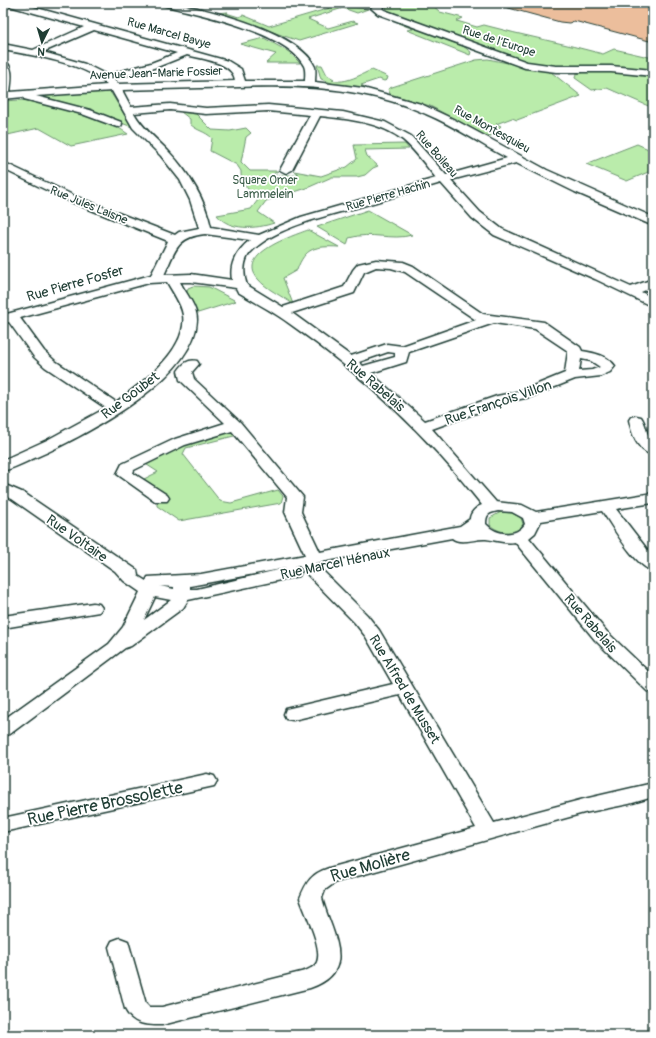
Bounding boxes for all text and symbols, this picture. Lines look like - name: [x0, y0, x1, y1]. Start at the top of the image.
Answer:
- street label: Rue Marcel Bavye: [125, 14, 212, 53]
- north arrow: [22, 22, 62, 62]
- street label: Rue de l'Europe: [461, 23, 537, 60]
- text: N: [36, 45, 45, 58]
- street label: Avenue Jean-Marie Fossier: [89, 64, 224, 83]
- street label: Rue Montesquieu: [451, 102, 533, 157]
- street label: Rue Boileau: [412, 128, 461, 181]
- park label: Square Omer Lammelein: [232, 173, 298, 202]
- street label: Rue Pierre Hachin: [344, 176, 432, 215]
- street label: Rue Jules Laisne: [48, 183, 130, 228]
- street label: Rue Pierre Fosfer: [25, 262, 126, 305]
- street label: Rue Rabelais: [343, 355, 409, 416]
- street label: Rue Goubet: [98, 368, 163, 423]
- street label: Rue François Villon: [442, 376, 554, 429]
- street label: Rue Voltaire: [43, 511, 111, 566]
- street label: Rue Marcel Hénaux: [279, 544, 391, 583]
- street label: Rue Rabelais: [561, 591, 621, 657]
- street label: Rue Alfred de Musset: [365, 632, 444, 747]
- street label: Rue Pierre Brossolette: [25, 777, 185, 830]
- street label: Rue Molière: [328, 844, 413, 887]

